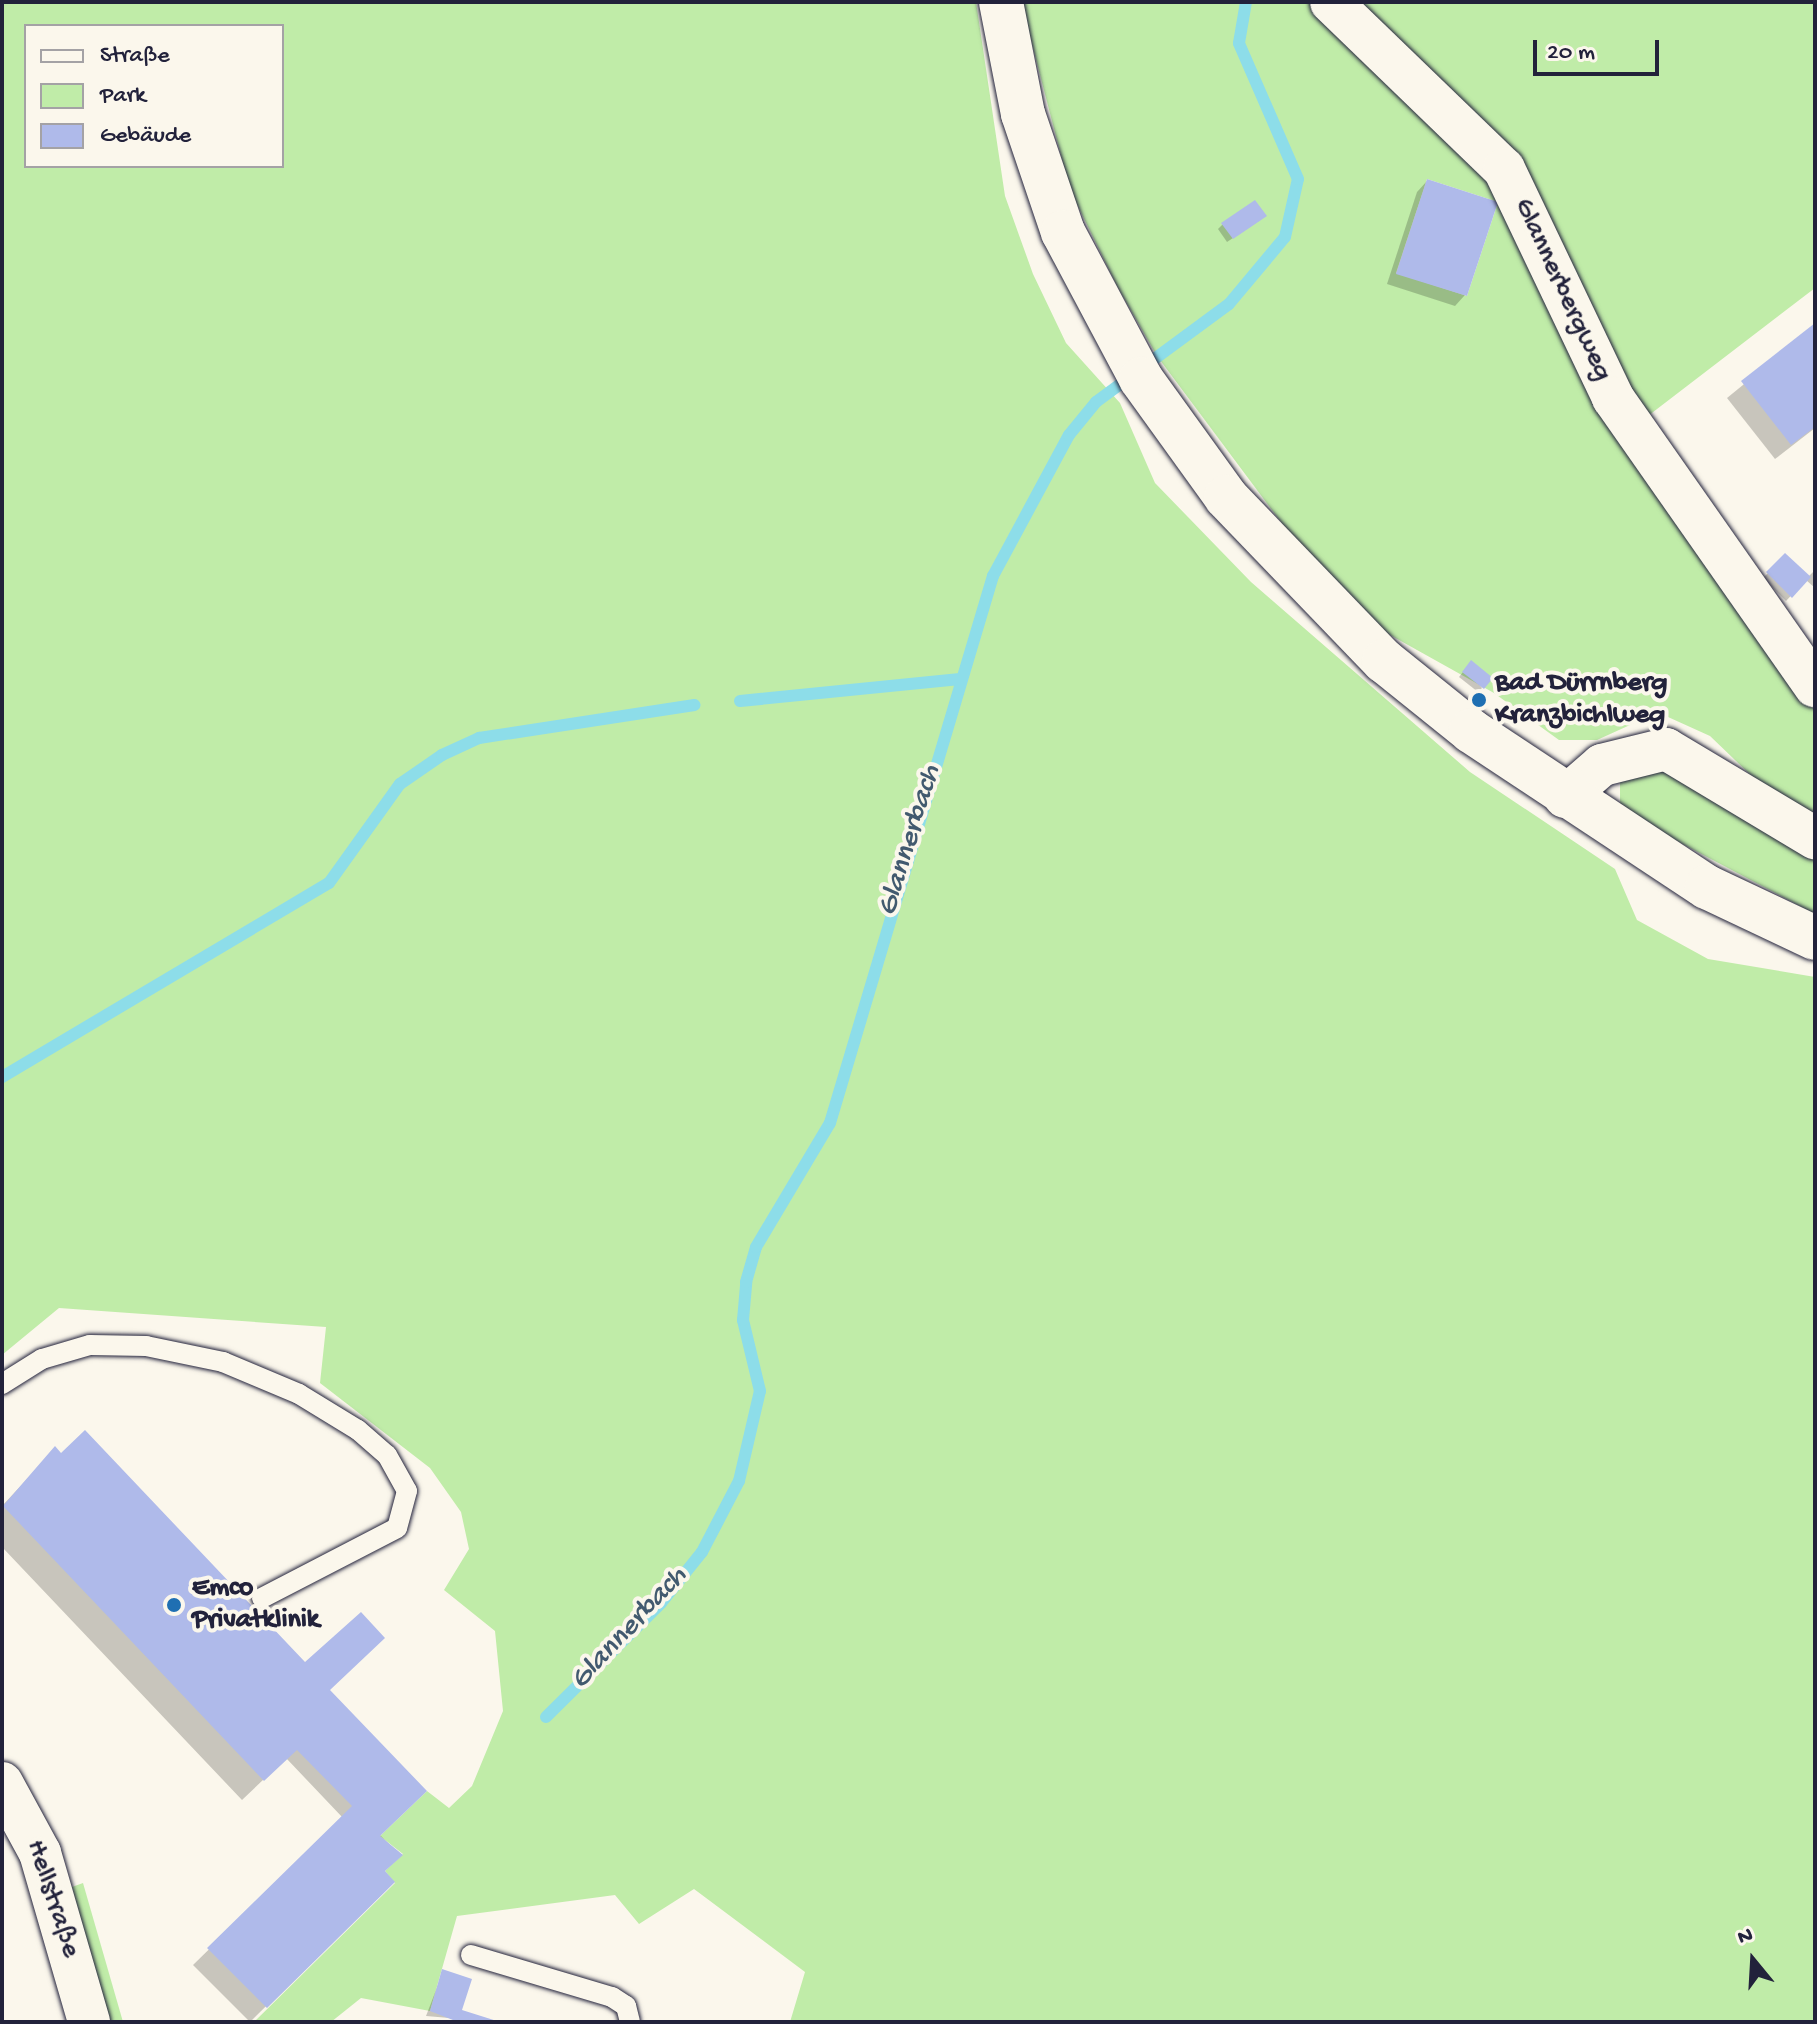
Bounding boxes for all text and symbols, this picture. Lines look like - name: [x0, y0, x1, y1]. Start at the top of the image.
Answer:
- legend: [24, 24, 284, 168]
- scale bar: [1537, 24, 1663, 74]
- text: 20 m: [1547, 39, 1595, 68]
- text: Straße: [100, 42, 170, 71]
- text: Park: [100, 82, 146, 111]
- text: Gebäude: [100, 122, 191, 151]
- street label: Glannerbergweg: [1505, 193, 1619, 387]
- place label: Bad Dürrnberg Kranzbichlweg: [1495, 667, 1667, 733]
- marker: Bad Dürrnberg Kranzbichlweg: [1470, 691, 1488, 709]
- water label: Glannerbach: [871, 761, 951, 921]
- water label: Glannerbach: [564, 1560, 696, 1698]
- place label: Emco Privatklinik: [192, 1572, 319, 1638]
- marker: Emco Privatklinik: [163, 1594, 185, 1616]
- street label: Hellstraße: [17, 1836, 87, 1962]
- north arrow: [1713, 1920, 1793, 2000]
- text: N: [1735, 1923, 1756, 1952]

